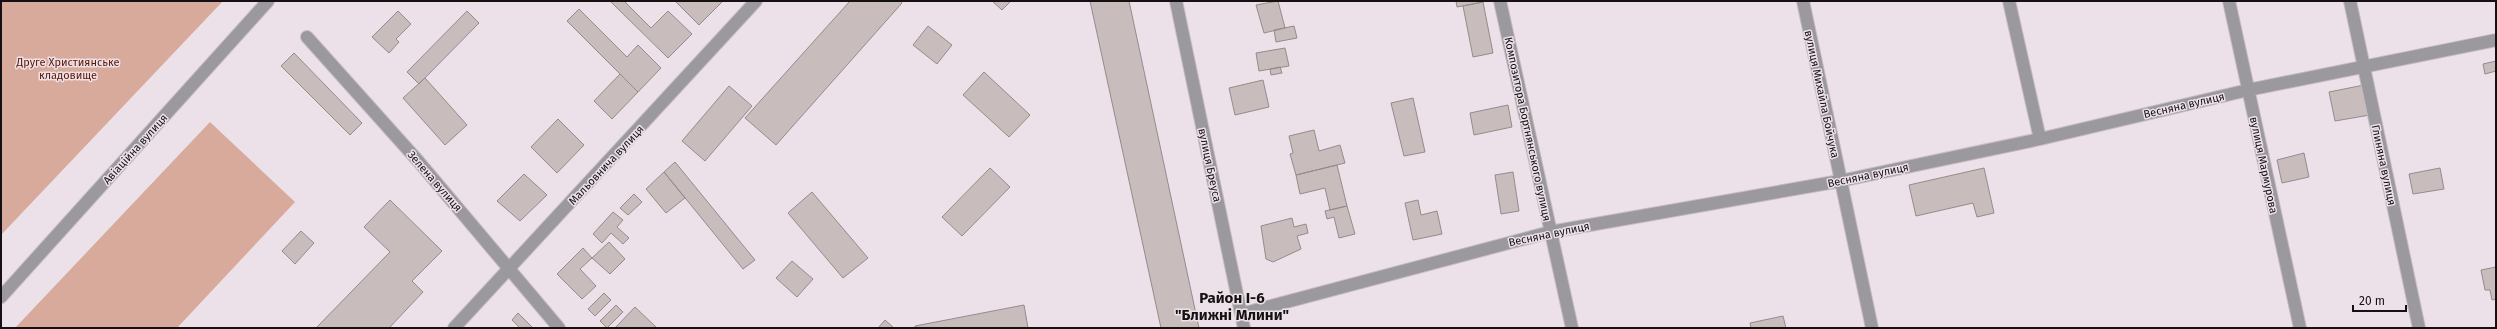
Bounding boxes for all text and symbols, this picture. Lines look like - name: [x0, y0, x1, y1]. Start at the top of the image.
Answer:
- street label: вулиця Михайла Бойчука: [1802, 29, 1841, 159]
- street label: Композитора Бортнянського вулиця: [1502, 36, 1553, 222]
- park label: Друге Християнське кладовище: [16, 56, 120, 82]
- street label: Весняна вулиця: [2142, 90, 2226, 121]
- street label: Авіаційна вулиця: [100, 112, 170, 187]
- street label: вулиця Мармурова: [2247, 116, 2280, 215]
- street label: Мальовнича вулиця: [566, 123, 647, 208]
- street label: Глиняна вулиця: [2369, 124, 2398, 207]
- street label: вулиця Бреуса: [1195, 127, 1224, 203]
- street label: Зелена вулиця: [405, 148, 465, 214]
- street label: Весняна вулиця: [1826, 161, 1910, 190]
- street label: Весняна вулиця: [1507, 220, 1591, 249]
- scale bar: [2353, 287, 2406, 313]
- district label: Район І-6 "Ближні Млини": [1175, 289, 1289, 324]
- text: 20 m: [2359, 294, 2385, 308]

